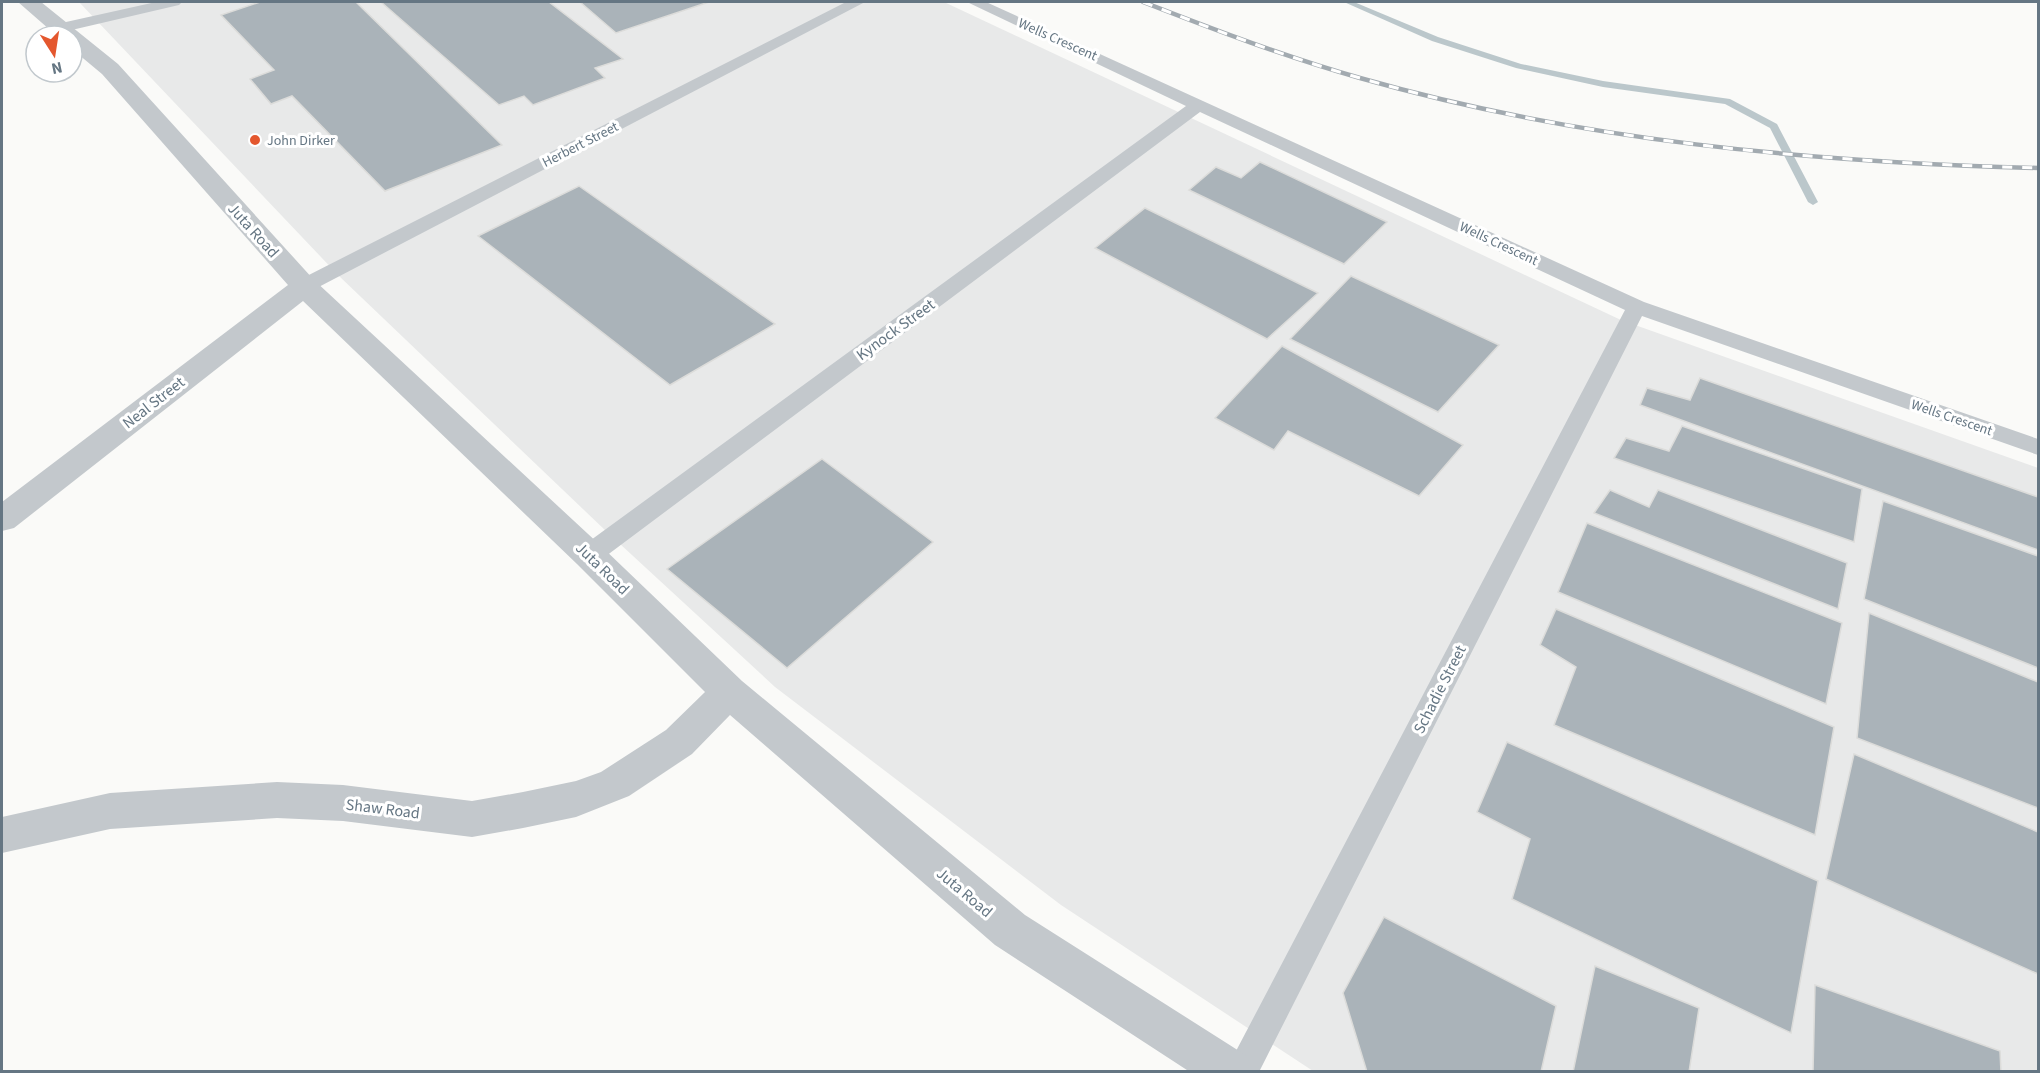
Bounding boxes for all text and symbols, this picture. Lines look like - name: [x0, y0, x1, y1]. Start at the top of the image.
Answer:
- street label: Wells Crescent: [1015, 14, 1101, 66]
- north arrow: [24, 24, 84, 84]
- text: N: [49, 56, 64, 80]
- street label: Herbert Street: [539, 117, 622, 173]
- place label: John Dirker: [267, 131, 335, 151]
- marker: John Dirker: [248, 133, 262, 147]
- street label: Juta Road: [223, 198, 284, 263]
- street label: Wells Crescent: [1456, 217, 1541, 271]
- street label: Kynock Street: [852, 293, 940, 366]
- street label: Neal Street: [118, 371, 190, 434]
- street label: Wells Crescent: [1908, 395, 1995, 441]
- street label: Juta Road: [571, 538, 634, 600]
- street label: Schadie Street: [1408, 641, 1472, 738]
- street label: Shaw Road: [345, 794, 421, 824]
- street label: Juta Road: [932, 863, 997, 923]

